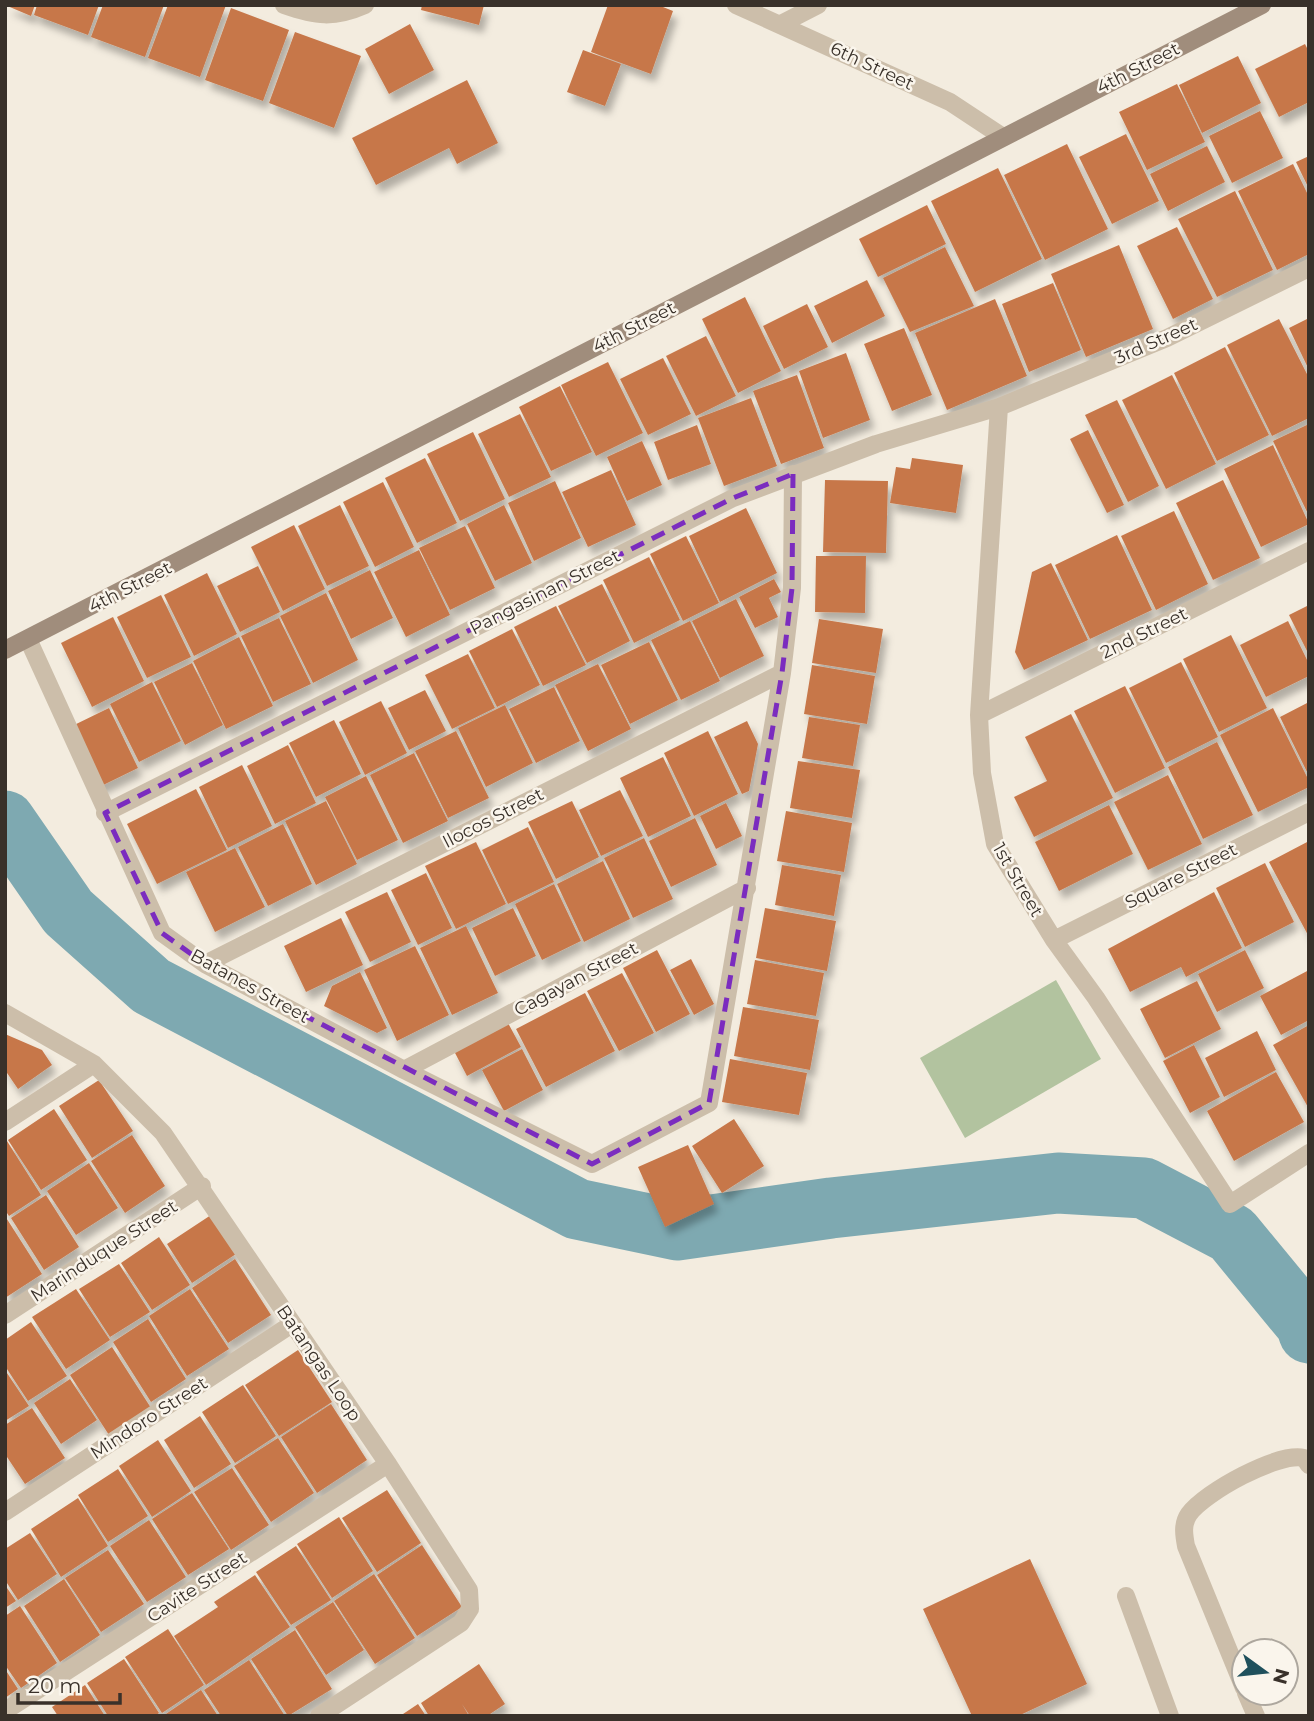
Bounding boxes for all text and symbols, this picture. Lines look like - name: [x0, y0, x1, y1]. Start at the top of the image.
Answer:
- street label: 6th Street: [827, 37, 917, 95]
- street label: 4th Street: [1093, 38, 1183, 98]
- street label: 4th Street: [589, 297, 679, 357]
- street label: 3rd Street: [1111, 313, 1201, 369]
- street label: Pangasinan Street: [466, 544, 624, 640]
- street label: 4th Street: [85, 557, 175, 617]
- street label: 2nd Street: [1097, 603, 1191, 663]
- street label: Ilocos Street: [439, 783, 547, 853]
- street label: Square Street: [1121, 838, 1241, 914]
- street label: 1st Street: [988, 839, 1048, 921]
- street label: Cagayan Street: [510, 937, 642, 1021]
- street label: Batanes Street: [187, 944, 313, 1028]
- street label: Marinduque Street: [27, 1195, 181, 1307]
- street label: Batangas Loop: [272, 1301, 366, 1425]
- street label: Mindoro Street: [86, 1372, 212, 1464]
- street label: Cavite Street: [143, 1547, 251, 1627]
- north arrow: [1230, 1637, 1300, 1707]
- scale bar: [18, 1662, 119, 1706]
- text: N: [1268, 1666, 1294, 1687]
- text: 20 m: [28, 1673, 82, 1698]

